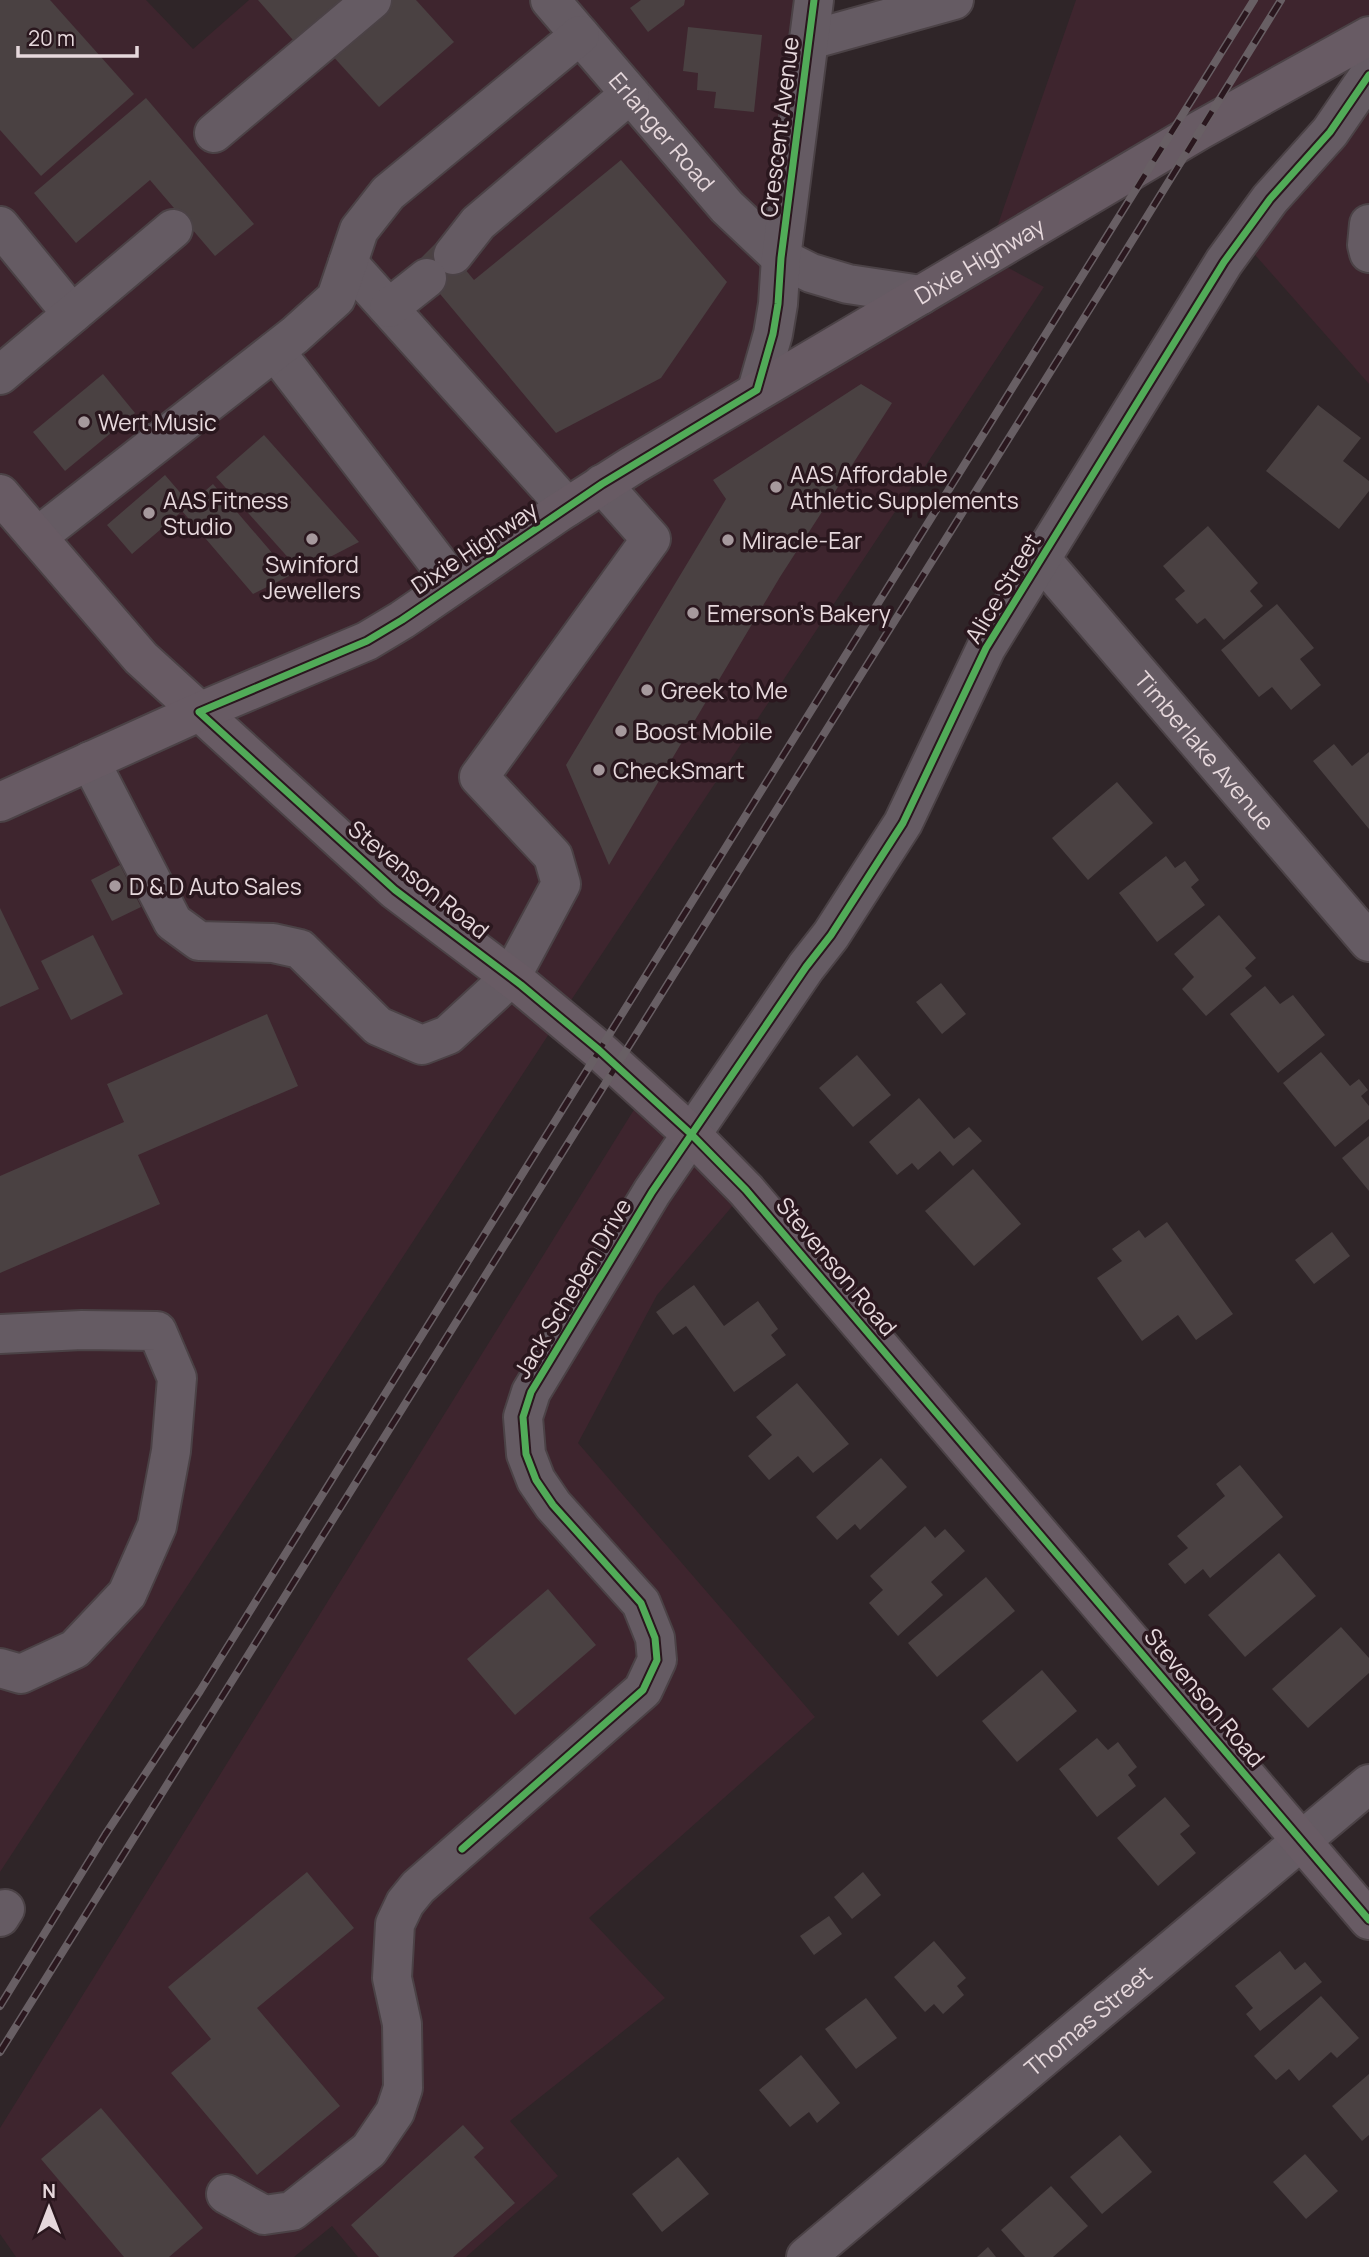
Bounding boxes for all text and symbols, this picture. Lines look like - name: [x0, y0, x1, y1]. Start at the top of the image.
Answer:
- scale bar: [18, 14, 136, 58]
- text: 20 m: [28, 24, 75, 52]
- street label: Crescent Avenue: [752, 35, 806, 219]
- street label: Erlanger Road: [602, 65, 723, 198]
- street label: Dixie Highway: [908, 210, 1050, 311]
- place label: Wert Music: [98, 406, 217, 438]
- marker: Wert Music: [76, 414, 92, 430]
- place label: AAS Affordable Athletic Supplements: [790, 458, 1019, 516]
- marker: AAS Affordable Athletic Supplements: [768, 479, 784, 495]
- place label: AAS Fitness Studio: [163, 484, 289, 542]
- street label: Dixie Highway: [405, 493, 543, 601]
- marker: AAS Fitness Studio: [141, 505, 157, 521]
- place label: Miracle-Ear: [742, 524, 862, 556]
- street label: Alice Street: [957, 527, 1047, 649]
- marker: Swinford Jewellers: [304, 531, 320, 547]
- marker: Miracle-Ear: [720, 532, 736, 548]
- place label: Swinford Jewellers: [263, 548, 361, 606]
- place label: Emerson’s Bakery: [707, 597, 891, 629]
- marker: Emerson’s Bakery: [685, 605, 701, 621]
- street label: Timberlake Avenue: [1128, 664, 1282, 837]
- place label: Greek to Me: [661, 674, 788, 706]
- marker: Greek to Me: [639, 682, 655, 698]
- place label: Boost Mobile: [635, 715, 773, 747]
- marker: Boost Mobile: [613, 723, 629, 739]
- place label: CheckSmart: [613, 754, 745, 786]
- marker: CheckSmart: [591, 762, 607, 778]
- street label: Stevenson Road: [342, 812, 496, 946]
- place label: D & D Auto Sales: [129, 870, 302, 902]
- marker: D & D Auto Sales: [107, 878, 123, 894]
- street label: Stevenson Road: [769, 1190, 905, 1342]
- street label: Jack Scheben Drive: [506, 1192, 638, 1384]
- street label: Stevenson Road: [1137, 1621, 1273, 1773]
- street label: Thomas Street: [1017, 1957, 1158, 2083]
- north arrow: [14, 2173, 84, 2243]
- text: N: [42, 2178, 56, 2204]

